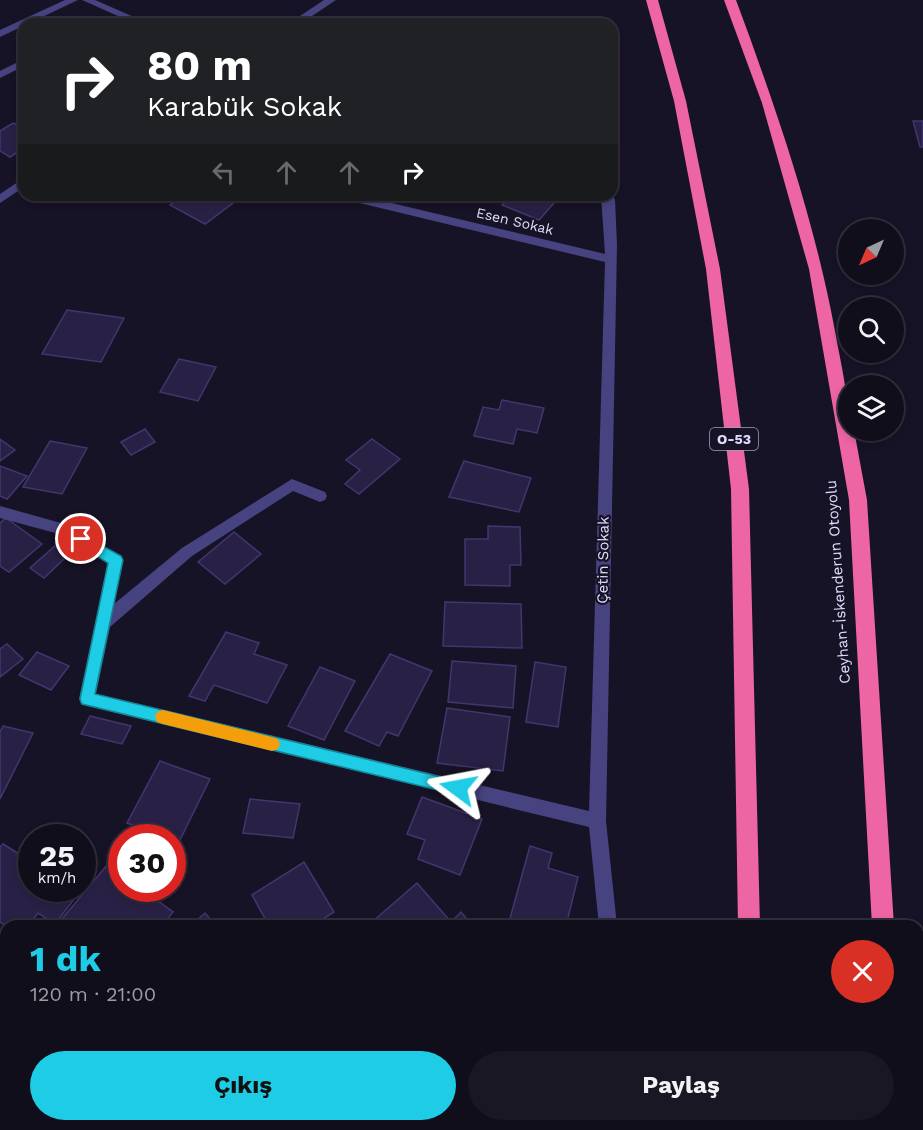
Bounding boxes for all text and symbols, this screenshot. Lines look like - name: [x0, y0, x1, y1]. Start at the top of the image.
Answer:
- text: 80 m: [147, 41, 252, 90]
- icon: right: [48, 42, 126, 120]
- text: Karabük Sokak: [147, 91, 342, 123]
- icon: left: [207, 156, 240, 189]
- icon: ahead: [270, 156, 303, 189]
- icon: ahead: [333, 156, 366, 189]
- icon: right: [396, 156, 429, 189]
- street label: Esen Sokak: [475, 204, 555, 238]
- north arrow: [838, 219, 904, 285]
- map controls: [838, 219, 904, 441]
- button: search: [838, 297, 904, 363]
- button: layers: [838, 375, 904, 441]
- road number: O-53: [710, 428, 758, 450]
- street label: Ceyhan-İskenderun Otoyolu: [822, 480, 854, 684]
- pin: [55, 513, 106, 564]
- street label: Çetin Sokak: [593, 516, 613, 604]
- icon: arrive: [64, 522, 97, 555]
- position arrow: [426, 756, 490, 820]
- speed limit sign: 30: [108, 824, 186, 902]
- text: 25: [39, 838, 75, 873]
- text: km/h: [38, 869, 76, 887]
- text: 1 dk: [30, 938, 101, 980]
- button: close: [831, 940, 894, 1003]
- text: 120 m · 21:00: [30, 982, 156, 1006]
- button: Çıkış: [30, 1051, 456, 1120]
- button: Paylaş: [468, 1051, 894, 1120]

